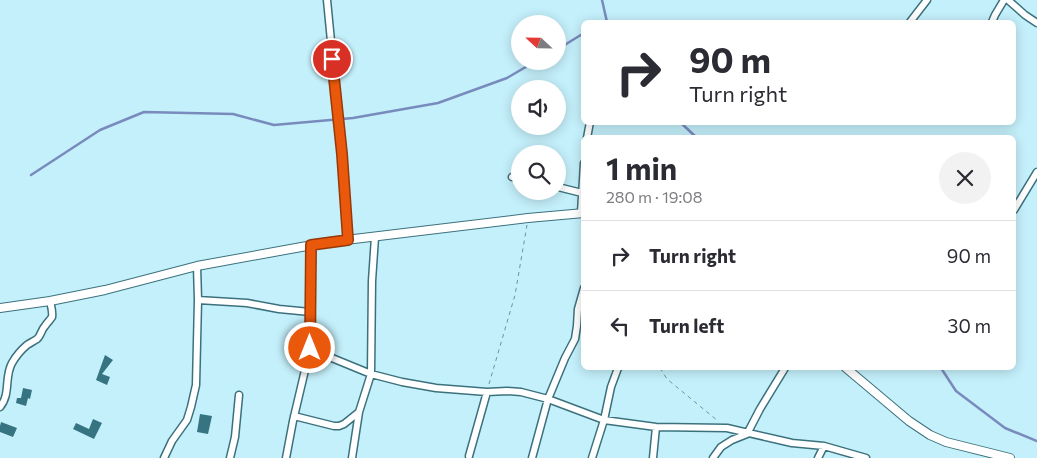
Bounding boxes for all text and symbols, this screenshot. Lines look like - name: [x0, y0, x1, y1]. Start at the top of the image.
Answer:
- north arrow: [511, 15, 566, 70]
- map controls: [511, 15, 566, 200]
- text: 90 m: [689, 37, 771, 80]
- pin: [311, 38, 353, 80]
- icon: right: [606, 40, 671, 105]
- icon: arrive: [318, 45, 346, 73]
- button: sound: [511, 80, 566, 135]
- text: Turn right: [689, 80, 787, 107]
- button: search: [511, 145, 566, 200]
- text: 1 min: [606, 149, 677, 186]
- button: close: [939, 152, 991, 204]
- text: 280 m · 19:08: [606, 187, 702, 206]
- icon: right: [606, 242, 634, 270]
- text: Turn right: [649, 244, 736, 267]
- text: 90 m: [947, 244, 991, 267]
- icon: left: [606, 312, 634, 340]
- text: Turn left: [649, 314, 724, 337]
- text: 30 m: [948, 314, 991, 337]
- position arrow: [283, 321, 335, 373]

